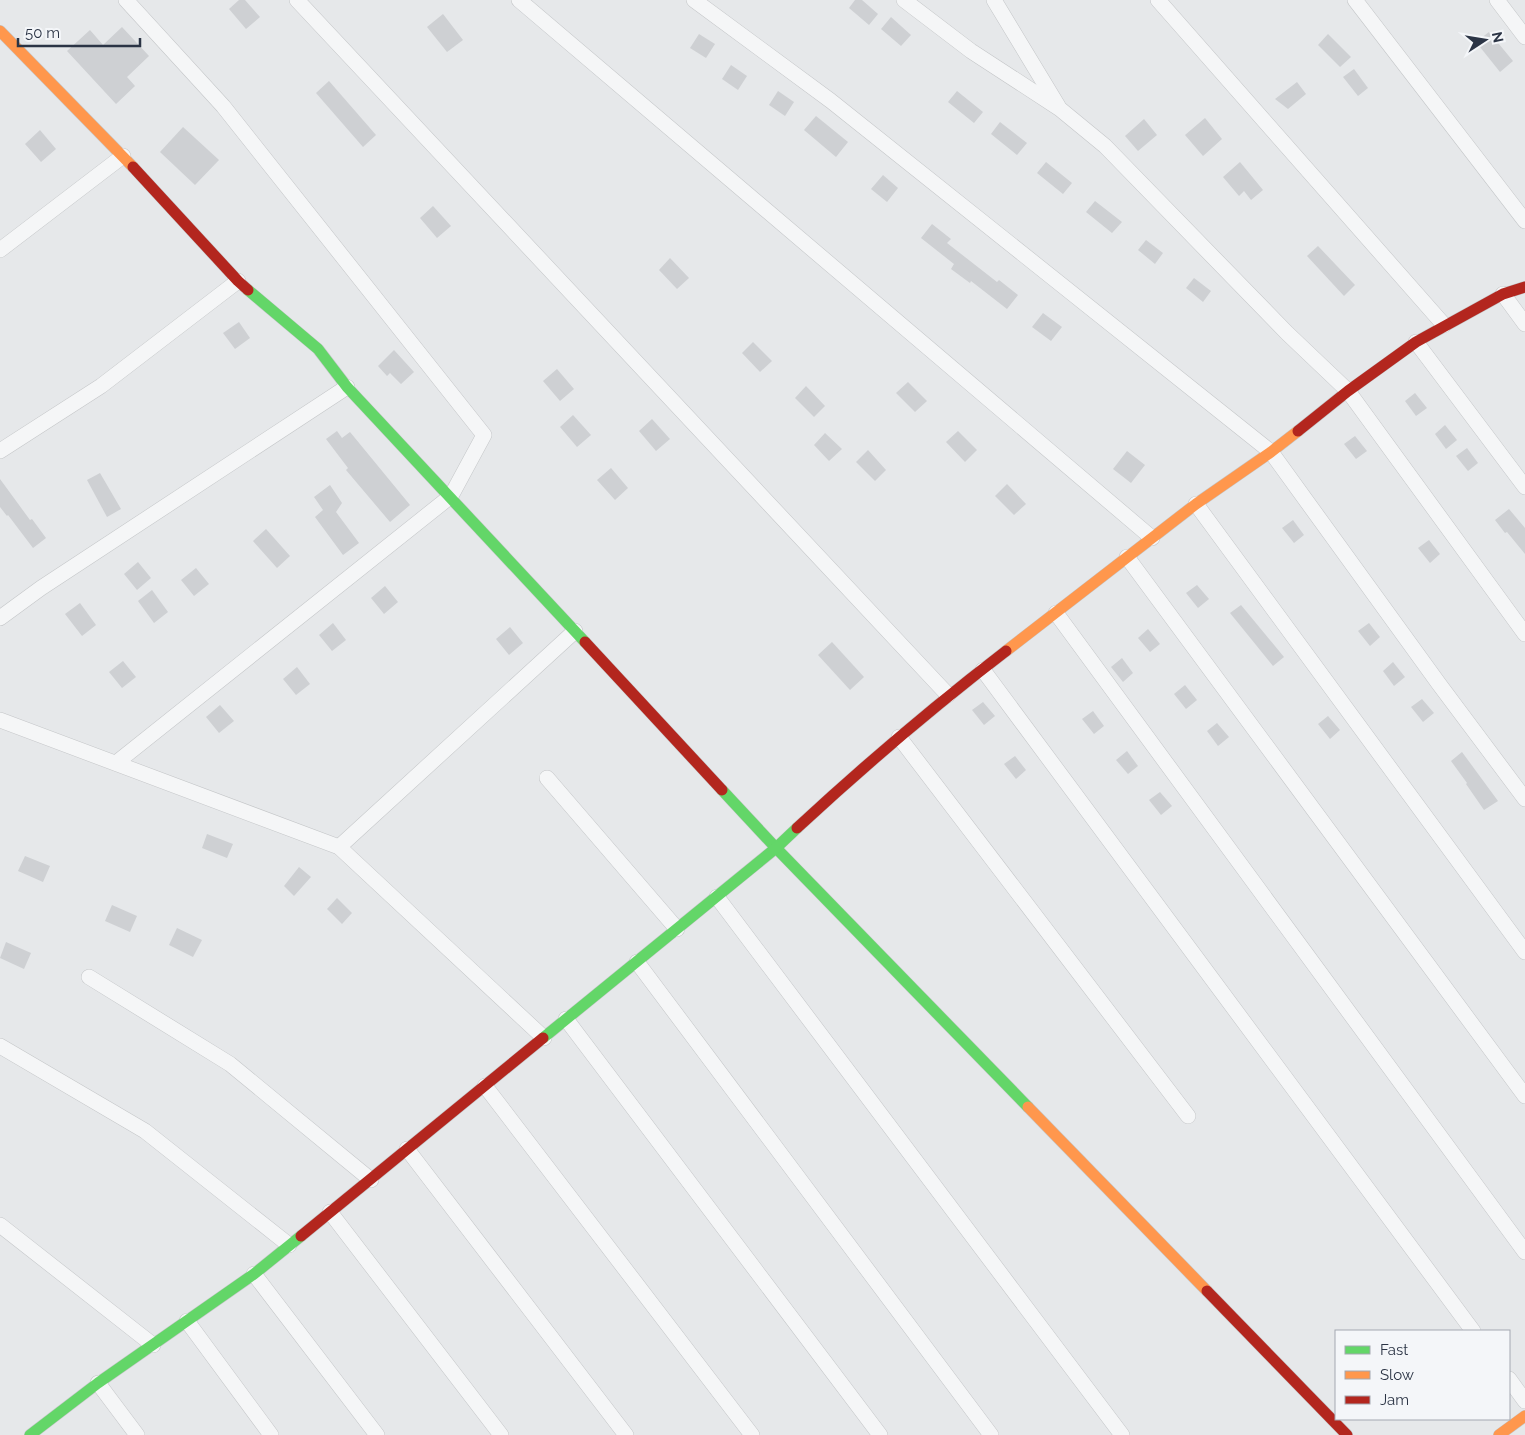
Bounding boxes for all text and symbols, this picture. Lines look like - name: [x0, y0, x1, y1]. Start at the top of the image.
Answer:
- scale bar: [18, 15, 140, 47]
- north arrow: [1460, 15, 1510, 65]
- text: 50 m: [25, 24, 60, 42]
- text: N: [1489, 30, 1507, 44]
- legend: [1335, 1330, 1510, 1420]
- text: Fast: [1380, 1341, 1408, 1359]
- text: Slow: [1380, 1366, 1414, 1384]
- text: Jam: [1380, 1391, 1409, 1409]

